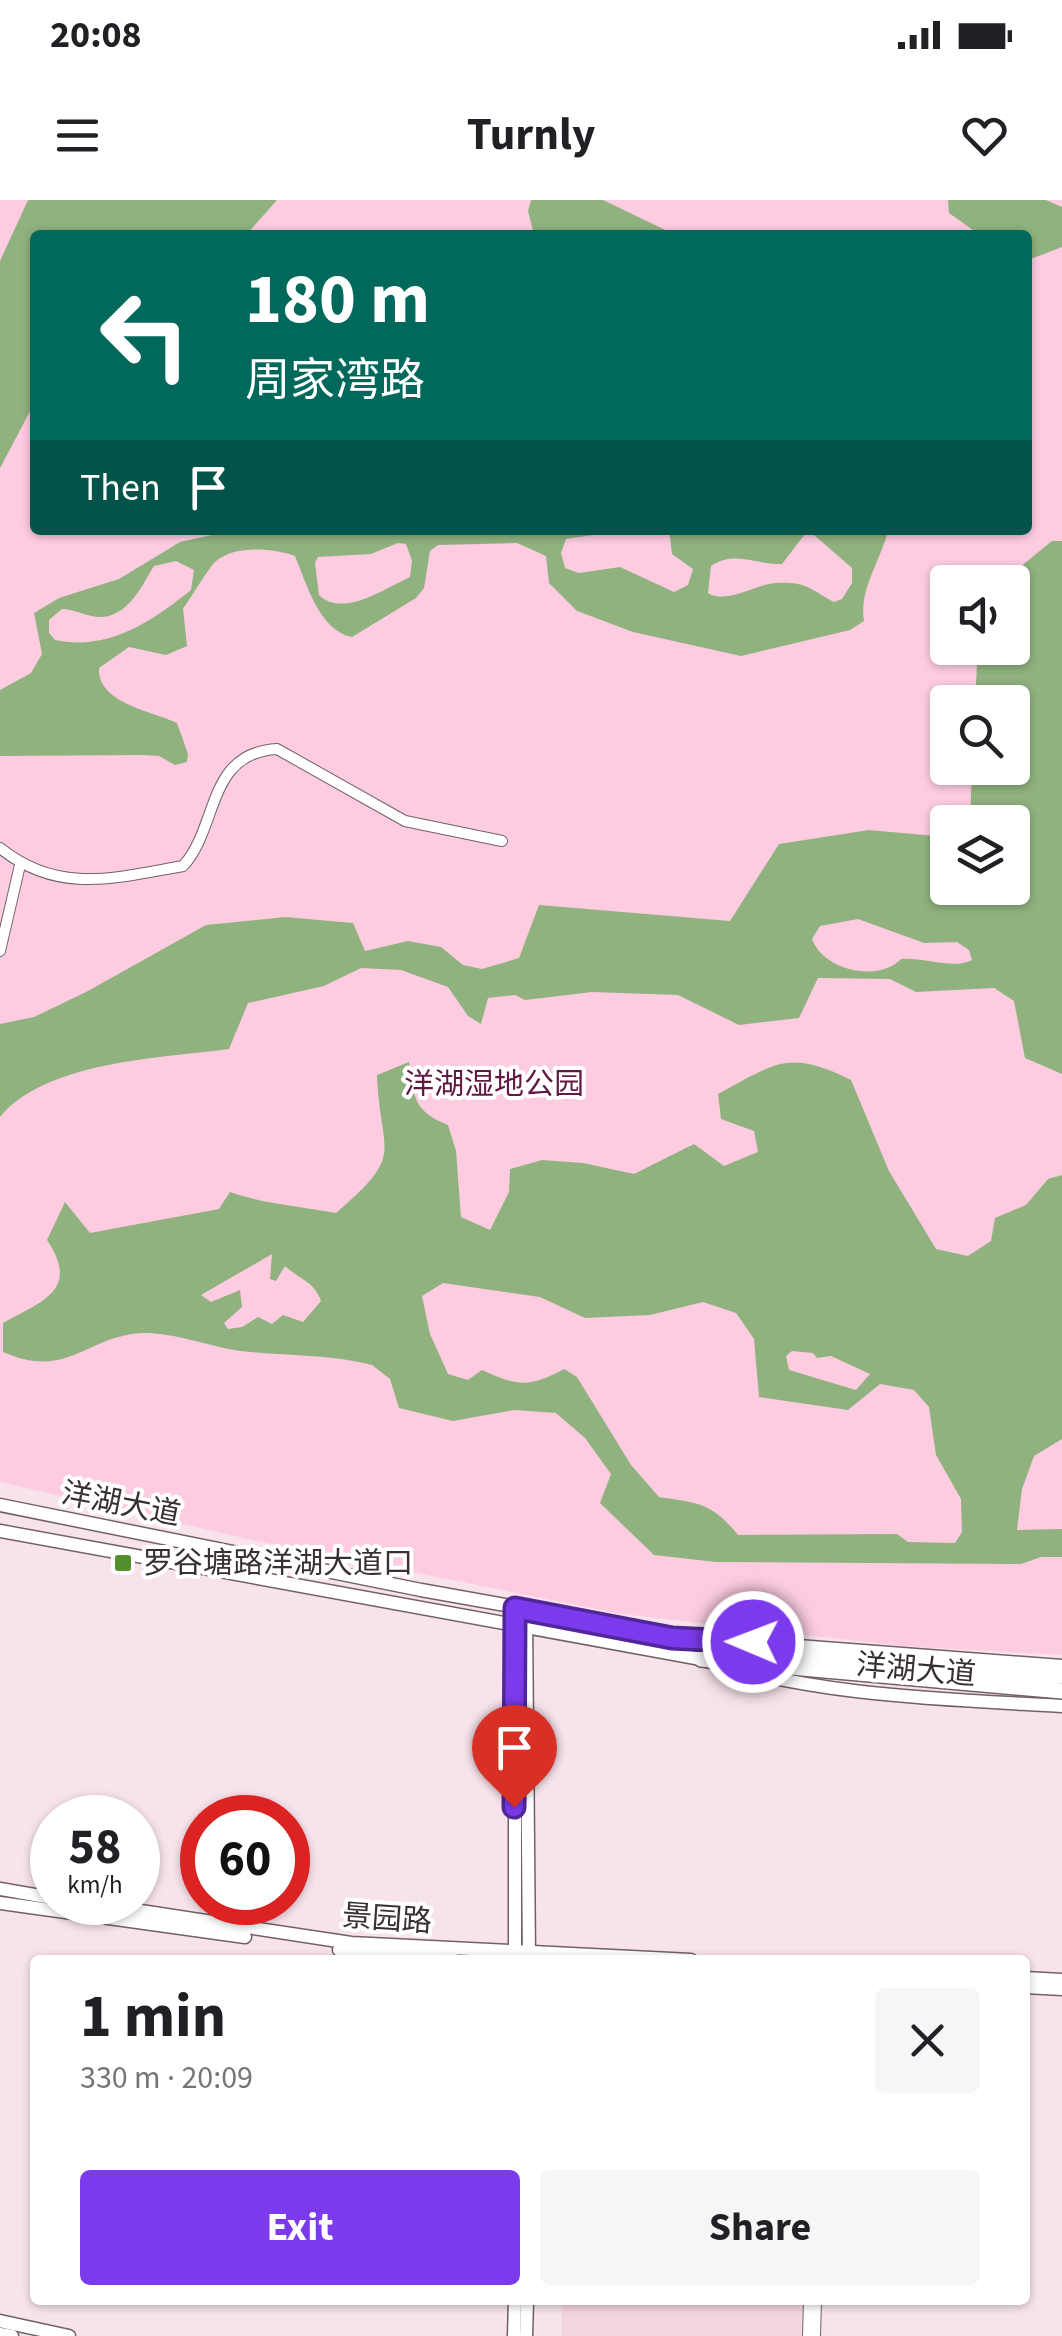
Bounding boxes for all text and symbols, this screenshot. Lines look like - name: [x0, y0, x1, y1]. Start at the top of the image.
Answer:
- text: 20:08: [50, 8, 142, 62]
- text: Turnly: [467, 103, 595, 167]
- icon: menu: [50, 108, 105, 163]
- icon: heart: [957, 108, 1012, 163]
- text: 180 m: [245, 250, 430, 350]
- icon: left: [80, 270, 210, 400]
- text: 周家湾路: [245, 349, 425, 413]
- icon: arrive: [181, 460, 236, 515]
- text: Then: [80, 461, 161, 515]
- map controls: [930, 565, 1030, 905]
- button: sound: [930, 565, 1030, 665]
- button: search: [930, 685, 1030, 785]
- button: layers: [930, 805, 1030, 905]
- park label: 洋湖湿地公园: [404, 1063, 584, 1106]
- street label: 洋湖大道: [58, 1471, 184, 1537]
- place label: 罗谷塘路洋湖大道口: [143, 1542, 413, 1585]
- marker: 罗谷塘路洋湖大道口: [112, 1552, 134, 1574]
- position arrow: [701, 1590, 805, 1694]
- street label: 洋湖大道: [854, 1643, 978, 1697]
- pin: [472, 1705, 557, 1808]
- icon: arrive: [487, 1720, 542, 1775]
- speed limit sign: 60: [180, 1795, 310, 1925]
- text: 58: [69, 1812, 121, 1883]
- text: km/h: [67, 1867, 123, 1903]
- street label: 景园路: [341, 1894, 433, 1944]
- text: 1 min: [80, 1975, 226, 2060]
- button: close: [875, 1988, 980, 2093]
- text: 330 m · 20:09: [80, 2055, 253, 2101]
- button: Exit: [80, 2170, 520, 2285]
- button: Share: [540, 2170, 980, 2285]

